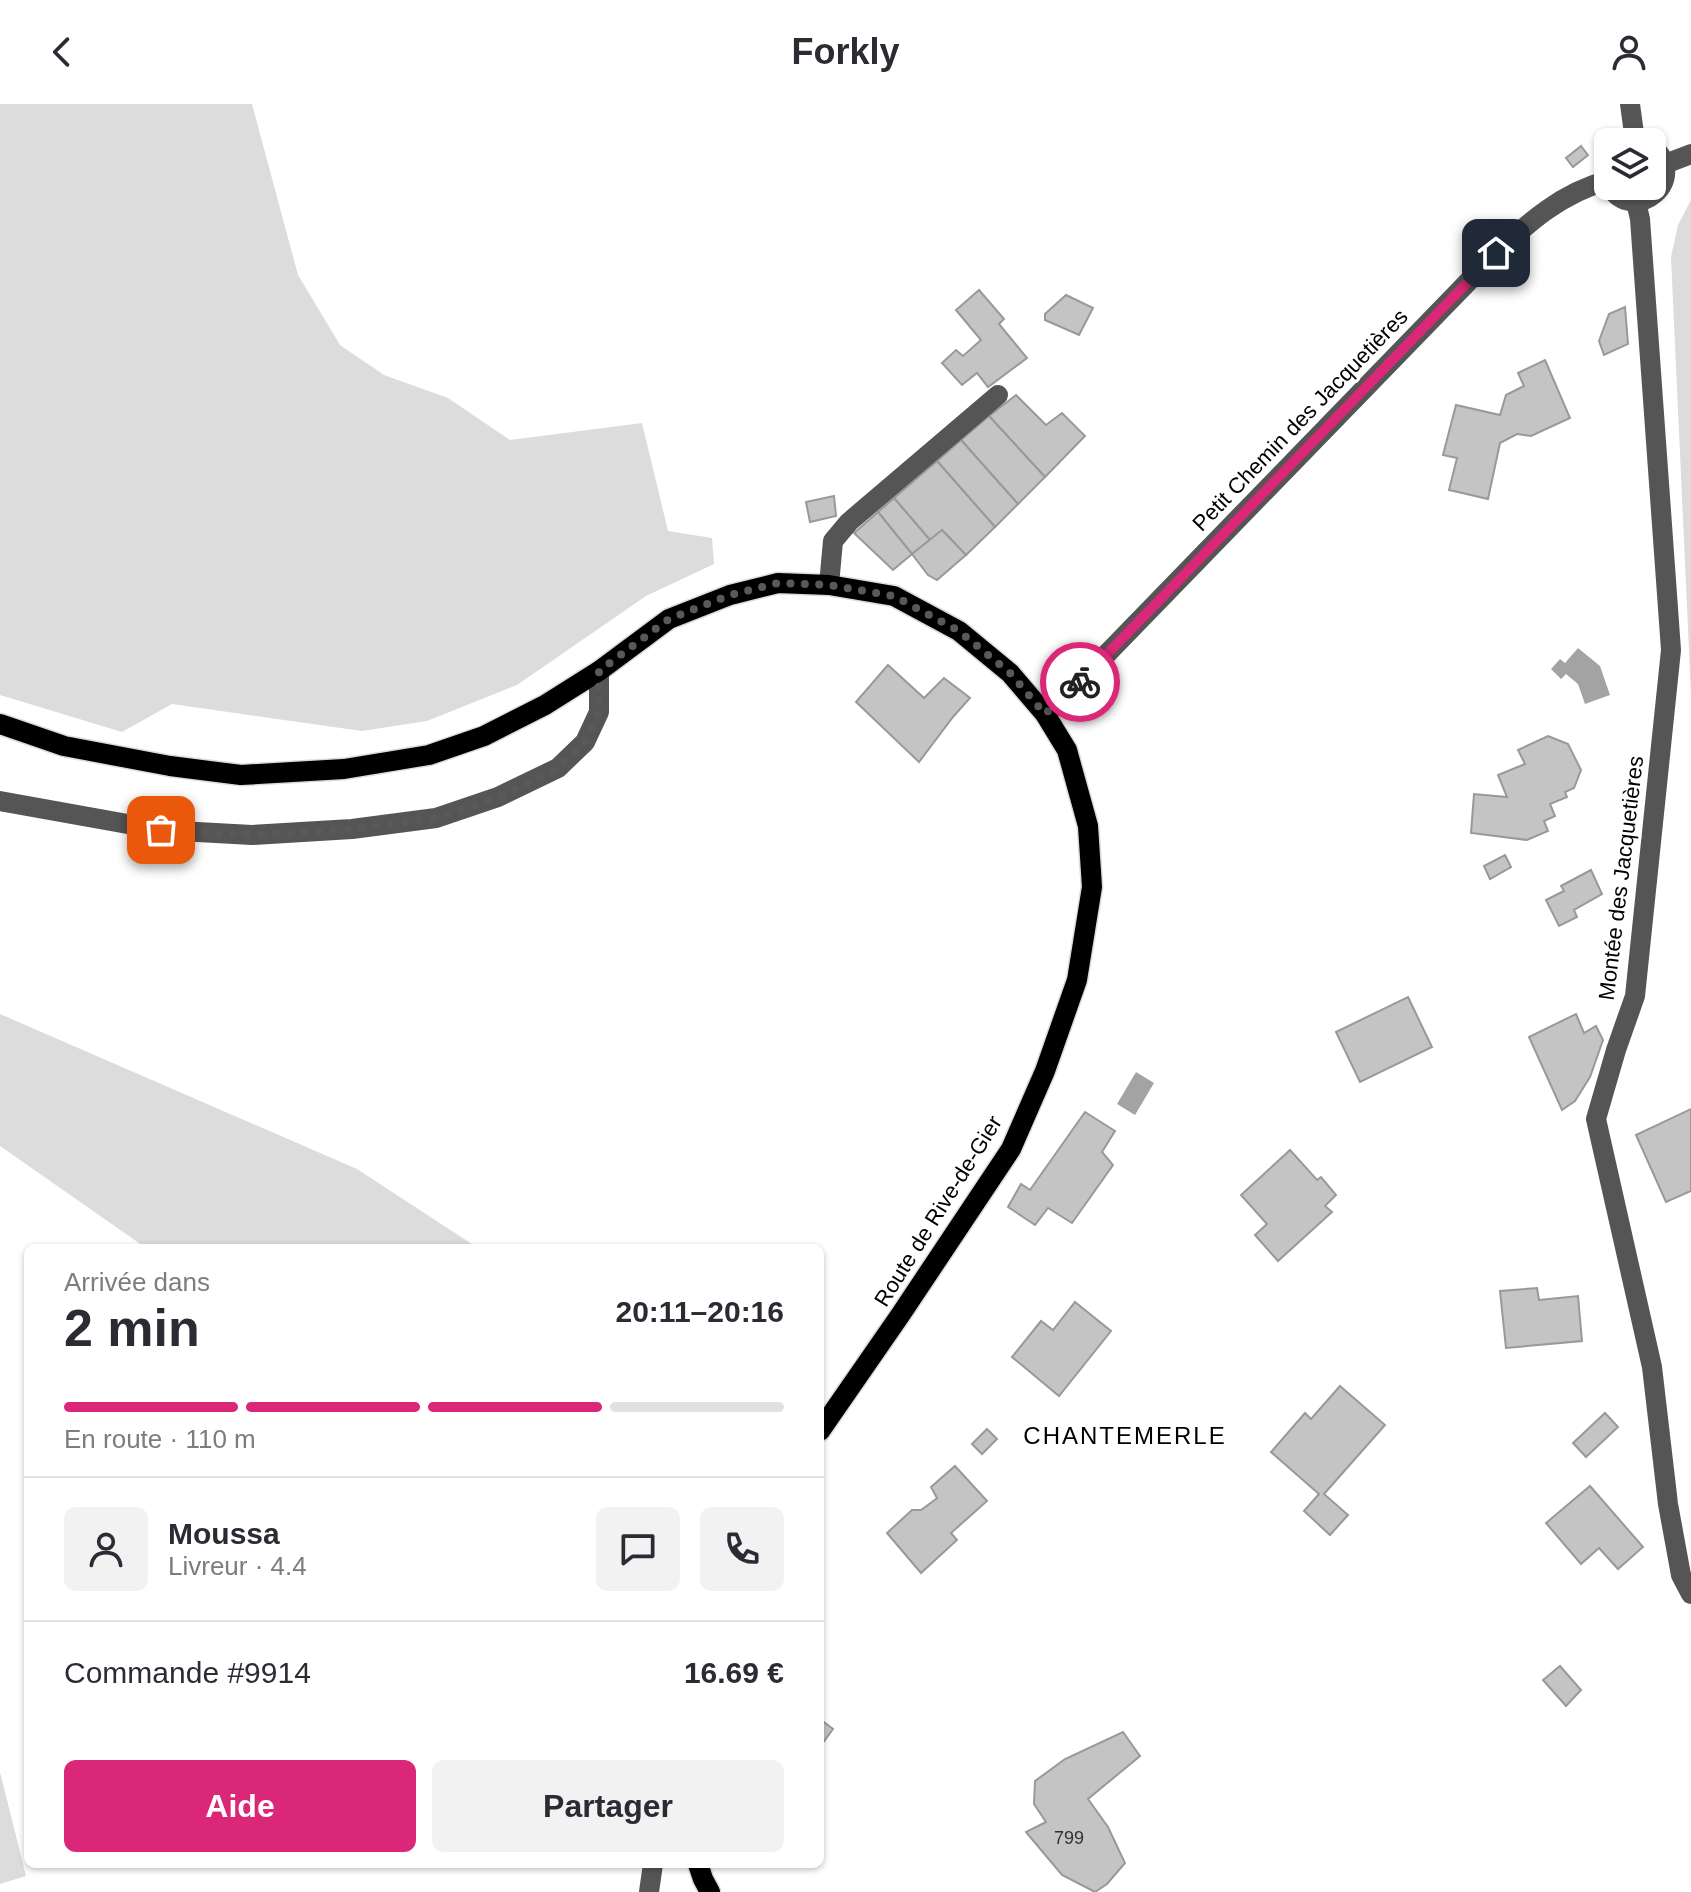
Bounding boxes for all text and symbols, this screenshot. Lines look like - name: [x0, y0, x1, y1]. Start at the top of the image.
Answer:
- icon: back: [40, 30, 84, 74]
- icon: person: [1607, 30, 1651, 74]
- text: Forkly: [791, 31, 900, 72]
- map controls: [1594, 128, 1666, 200]
- button: layers: [1594, 128, 1666, 200]
- pin: [1462, 219, 1530, 287]
- icon: home: [1474, 231, 1518, 275]
- street label: Petit Chemin des Jacquetières: [1187, 304, 1413, 536]
- courier: [1040, 642, 1120, 722]
- icon: bike: [1058, 660, 1102, 704]
- street label: Montée des Jacquetières: [1594, 754, 1648, 1002]
- pin: [127, 796, 195, 864]
- icon: bag: [139, 808, 183, 852]
- street label: Route de Rive-de-Gier: [869, 1111, 1007, 1311]
- text: Arrivée dans: [64, 1267, 210, 1297]
- text: 20:11–20:16: [616, 1295, 784, 1328]
- text: 2 min: [64, 1299, 200, 1357]
- district label: CHANTEMERLE: [1023, 1422, 1227, 1449]
- text: En route · 110 m: [64, 1424, 256, 1454]
- button: person: [64, 1507, 148, 1591]
- button: chat: [596, 1507, 680, 1591]
- button: phone: [700, 1507, 784, 1591]
- text: Moussa: [168, 1517, 280, 1550]
- text: Livreur · 4.4: [168, 1551, 307, 1581]
- text: Commande #9914: [64, 1656, 311, 1689]
- text: 16.69 €: [684, 1656, 784, 1689]
- button: Aide: [64, 1760, 416, 1852]
- button: Partager: [432, 1760, 784, 1852]
- house number: 799: [1054, 1828, 1084, 1848]

